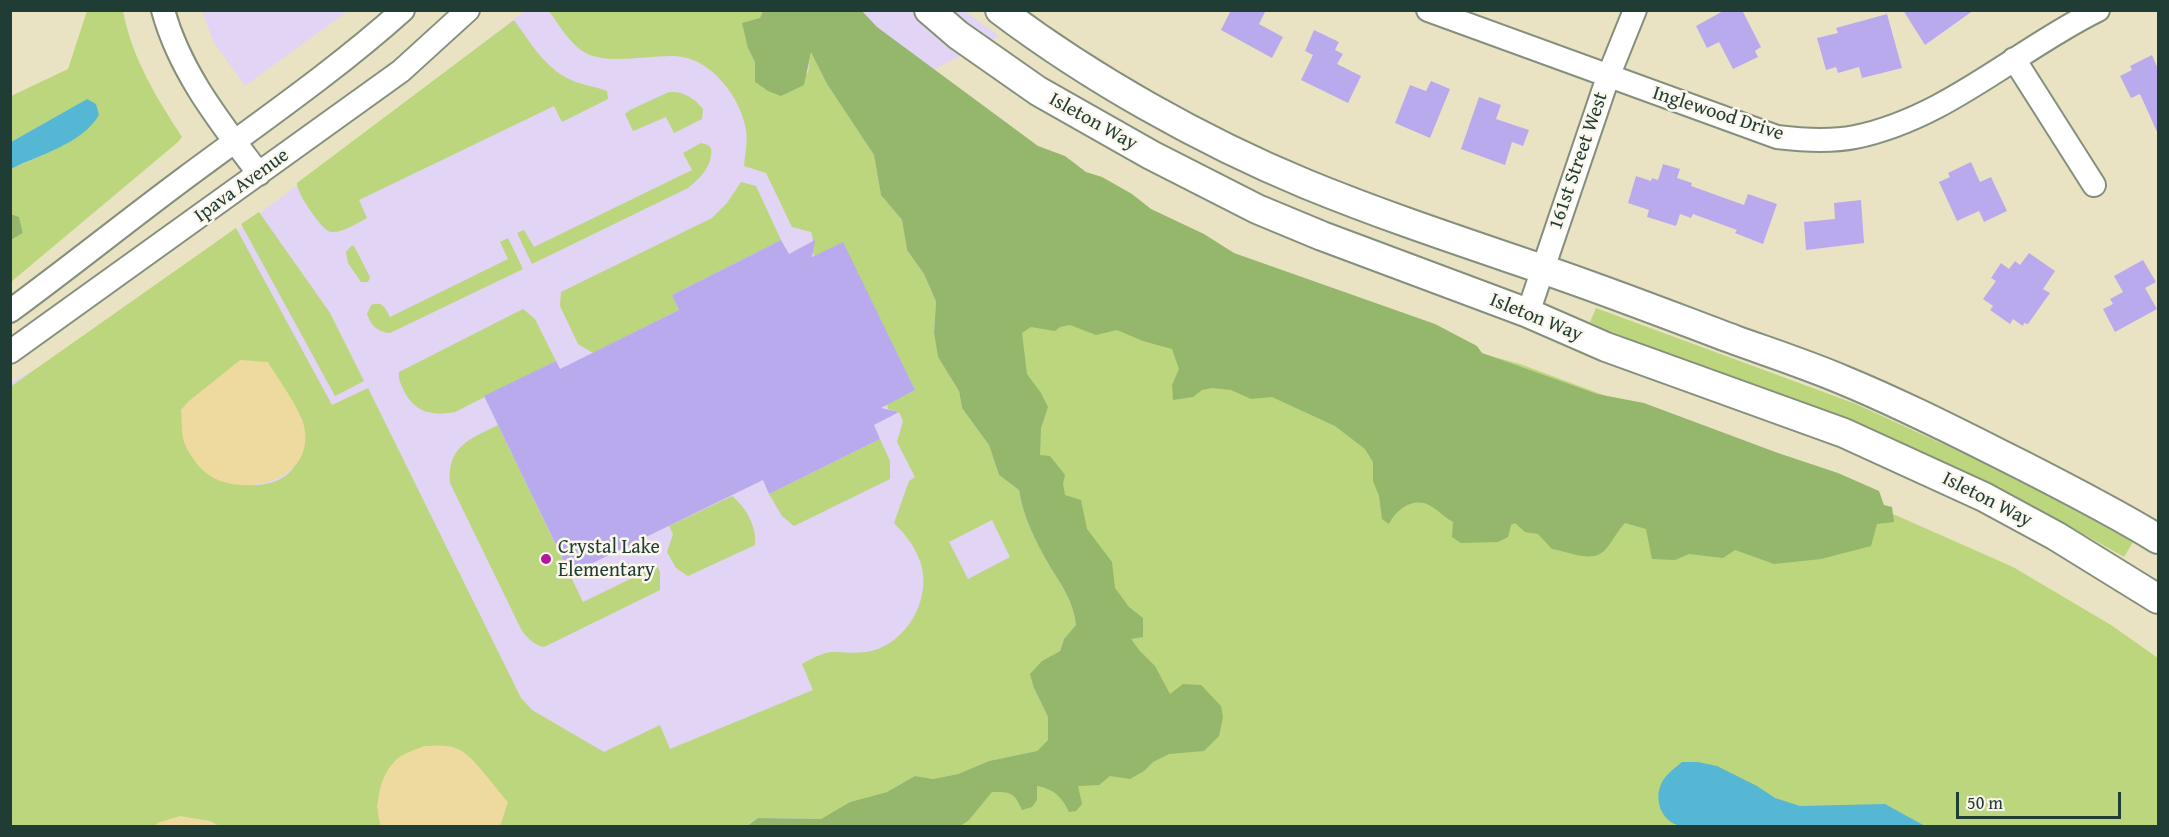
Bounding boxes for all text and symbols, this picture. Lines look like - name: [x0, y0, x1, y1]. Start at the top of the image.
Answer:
- street label: Inglewood Drive: [1649, 81, 1787, 147]
- street label: Isleton Way: [1044, 88, 1142, 156]
- street label: 161st Street West: [1544, 89, 1614, 233]
- street label: Ipava Avenue: [190, 144, 294, 228]
- street label: Isleton Way: [1486, 289, 1586, 347]
- street label: Isleton Way: [1938, 467, 2036, 533]
- place label: Crystal Lake Elementary: [558, 536, 660, 583]
- marker: Crystal Lake Elementary: [539, 552, 553, 566]
- scale bar: [1959, 780, 2124, 818]
- text: 50 m: [1967, 789, 2003, 816]

